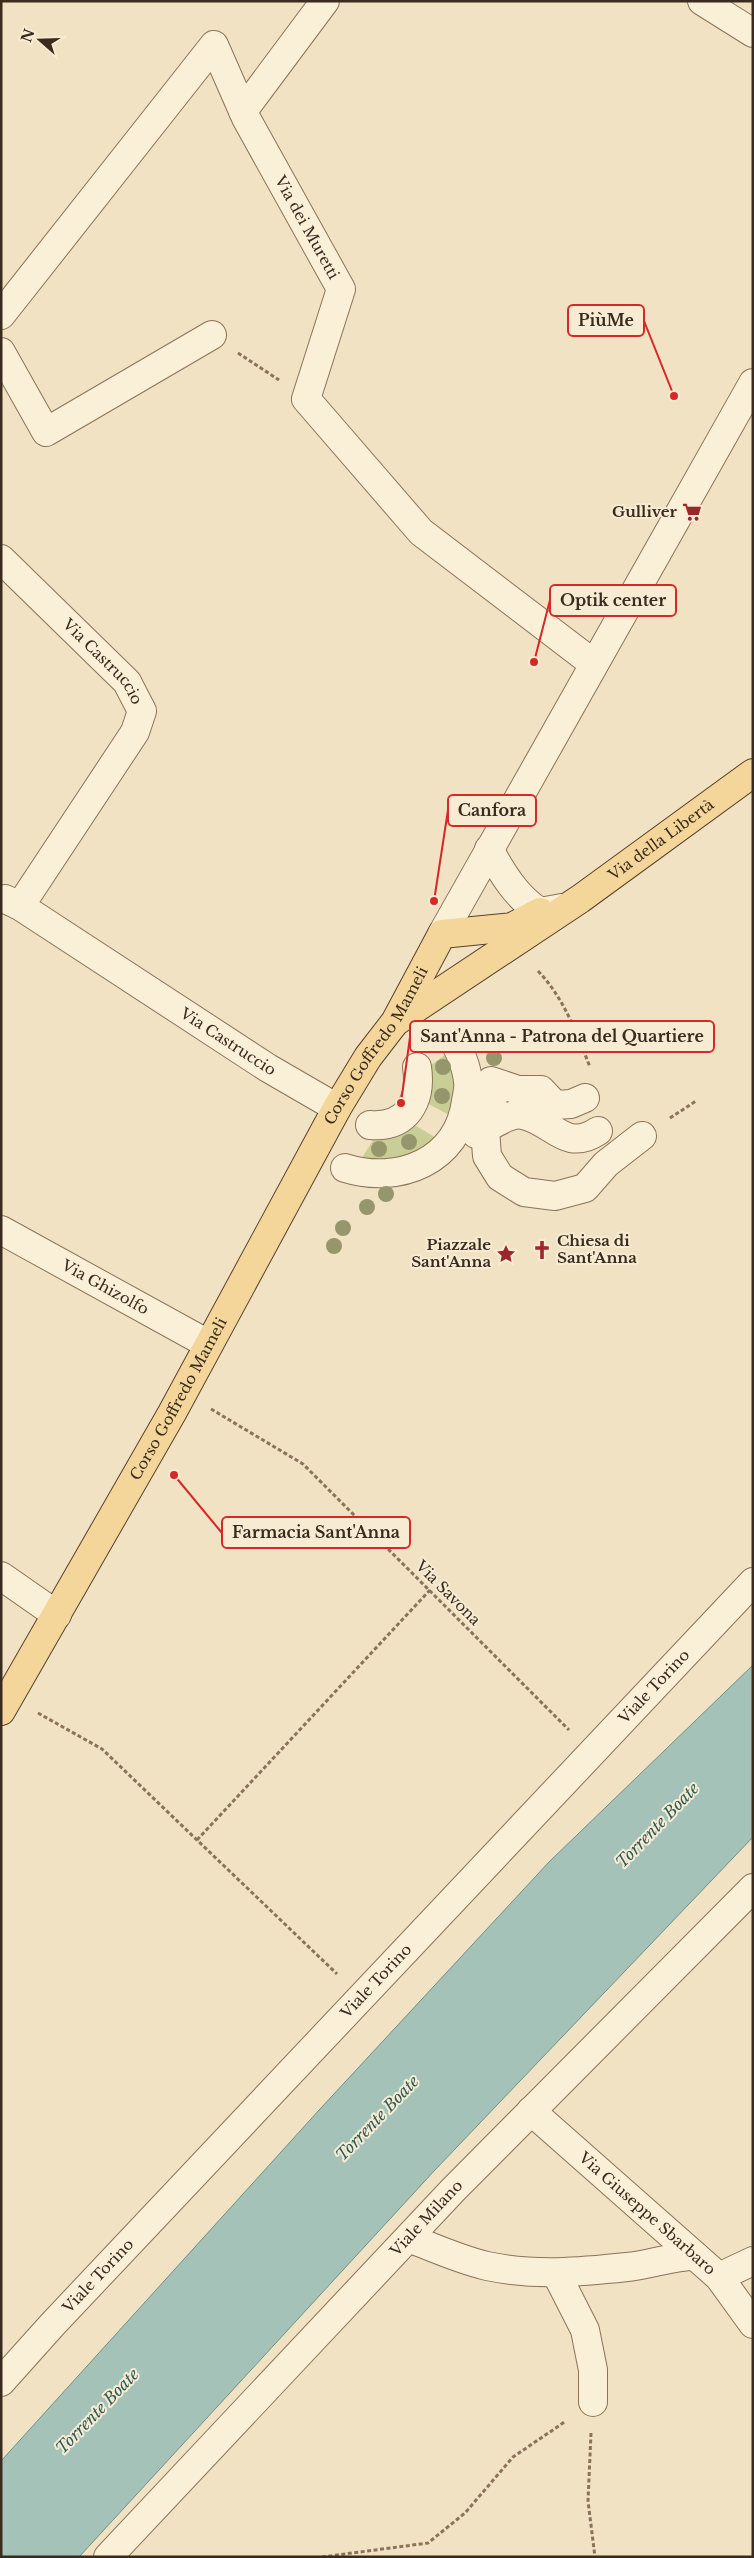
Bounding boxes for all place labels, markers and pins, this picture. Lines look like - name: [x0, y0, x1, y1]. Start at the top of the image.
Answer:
- callout: PiùMe: [568, 305, 644, 336]
- supermarket icon: Gulliver: [681, 501, 703, 523]
- place label: Gulliver: [612, 502, 678, 521]
- callout: Optik center: [550, 585, 676, 616]
- callout: Canfora: [448, 795, 536, 826]
- callout: Sant'Anna - Patrona del Quartiere: [410, 1021, 714, 1052]
- place label: Chiesa di Sant'Anna: [557, 1231, 637, 1267]
- place label: Piazzale Sant'Anna: [411, 1235, 491, 1271]
- church icon: Chiesa di Sant'Anna: [531, 1239, 553, 1261]
- place icon: Piazzale Sant'Anna: [495, 1243, 517, 1265]
- callout: Farmacia Sant'Anna: [222, 1517, 410, 1548]

